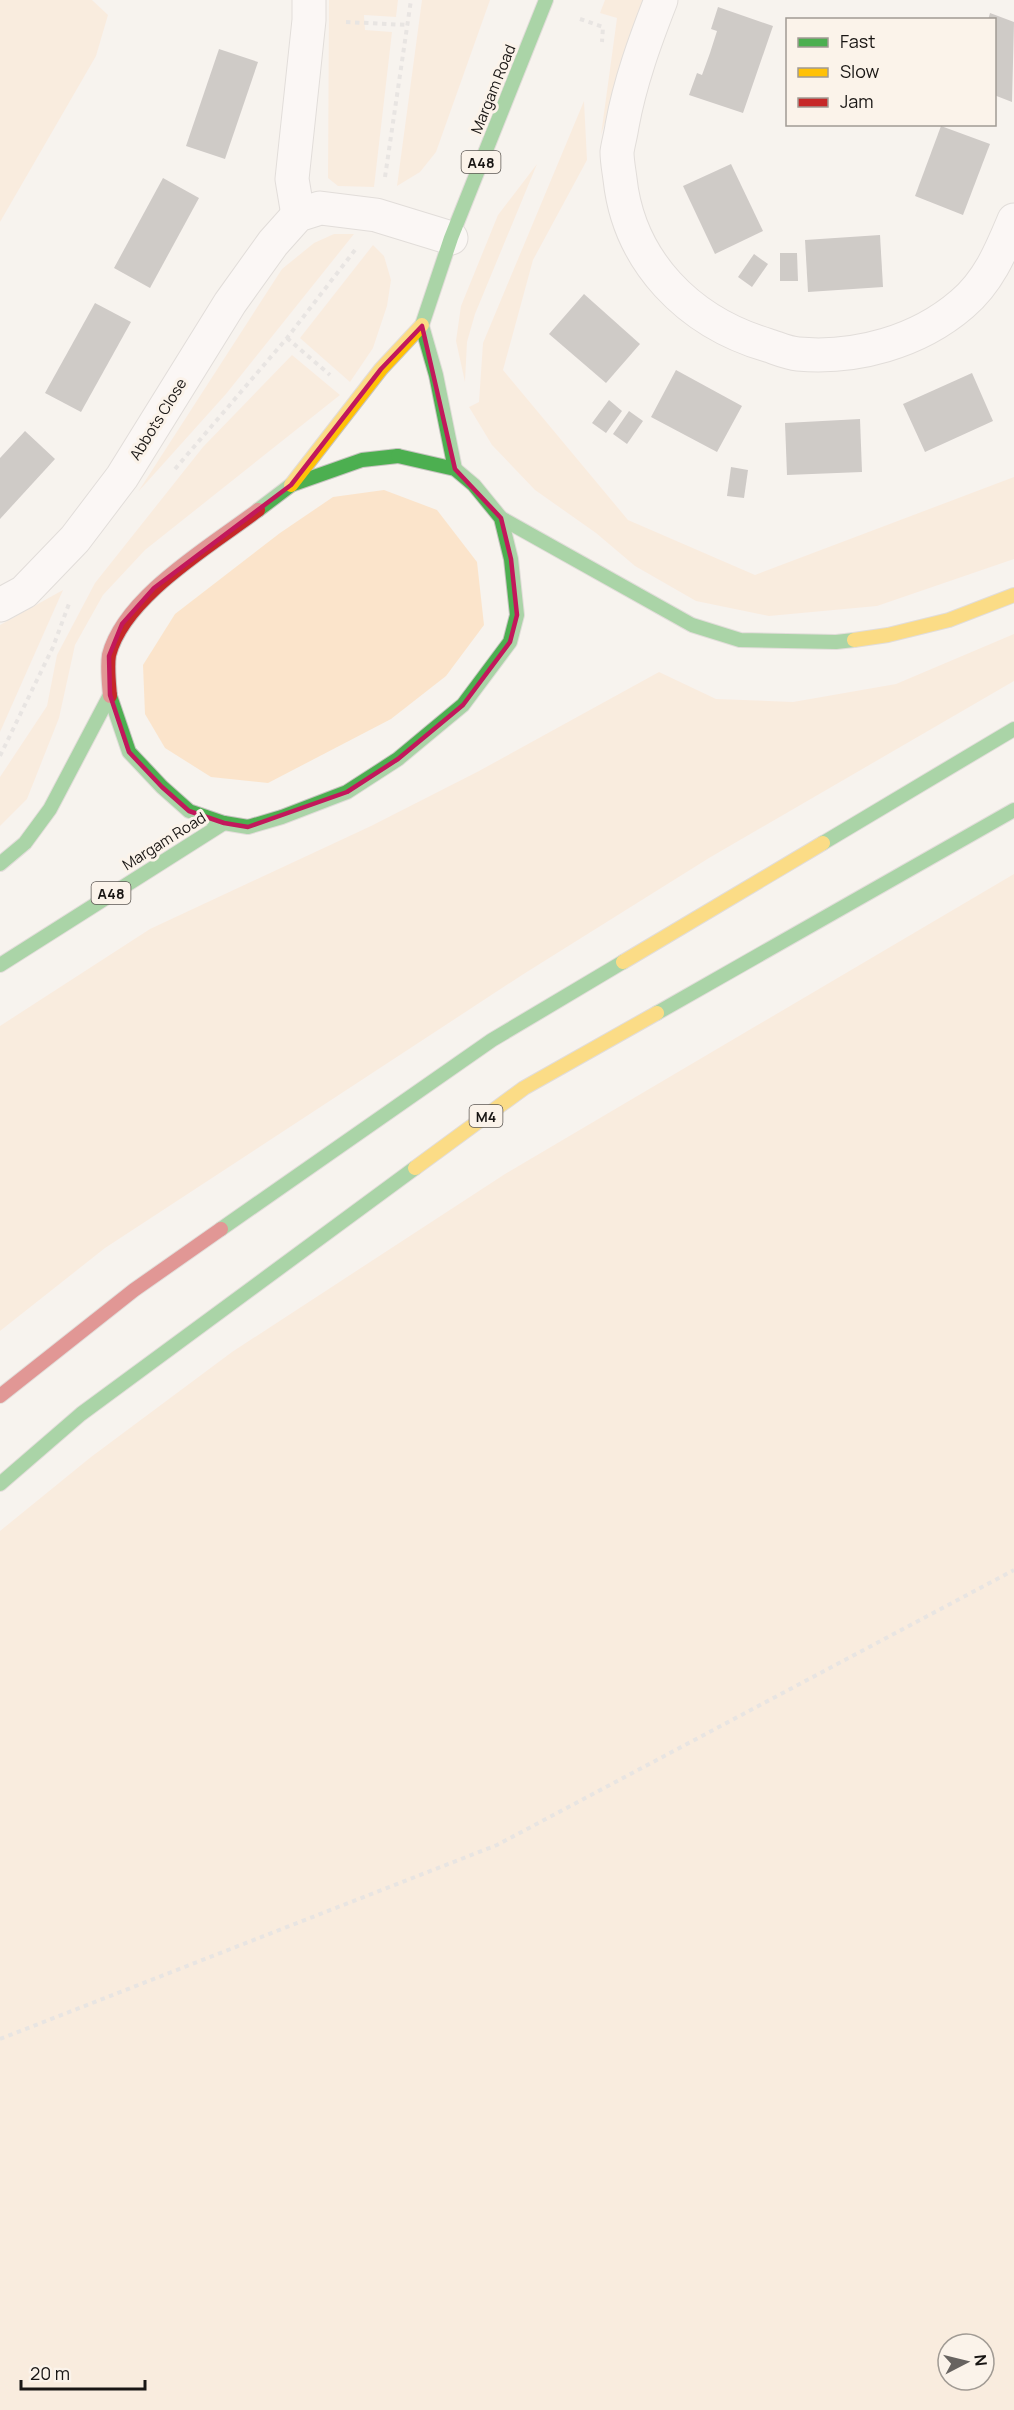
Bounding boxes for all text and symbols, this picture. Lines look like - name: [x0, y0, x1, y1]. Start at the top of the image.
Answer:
- legend: [786, 18, 996, 126]
- text: Fast: [840, 29, 875, 53]
- street label: Margam Road: [466, 41, 520, 137]
- text: Slow: [840, 59, 880, 83]
- text: Jam: [840, 89, 874, 113]
- road number: A48: [462, 151, 500, 173]
- street label: Abbots Close: [125, 374, 192, 464]
- street label: Margam Road: [118, 807, 210, 875]
- road number: A48: [92, 882, 130, 904]
- road number: M4: [470, 1105, 502, 1127]
- north arrow: [936, 2332, 996, 2392]
- scale bar: [21, 2353, 146, 2391]
- text: N: [969, 2353, 993, 2367]
- text: 20 m: [30, 2361, 70, 2385]

